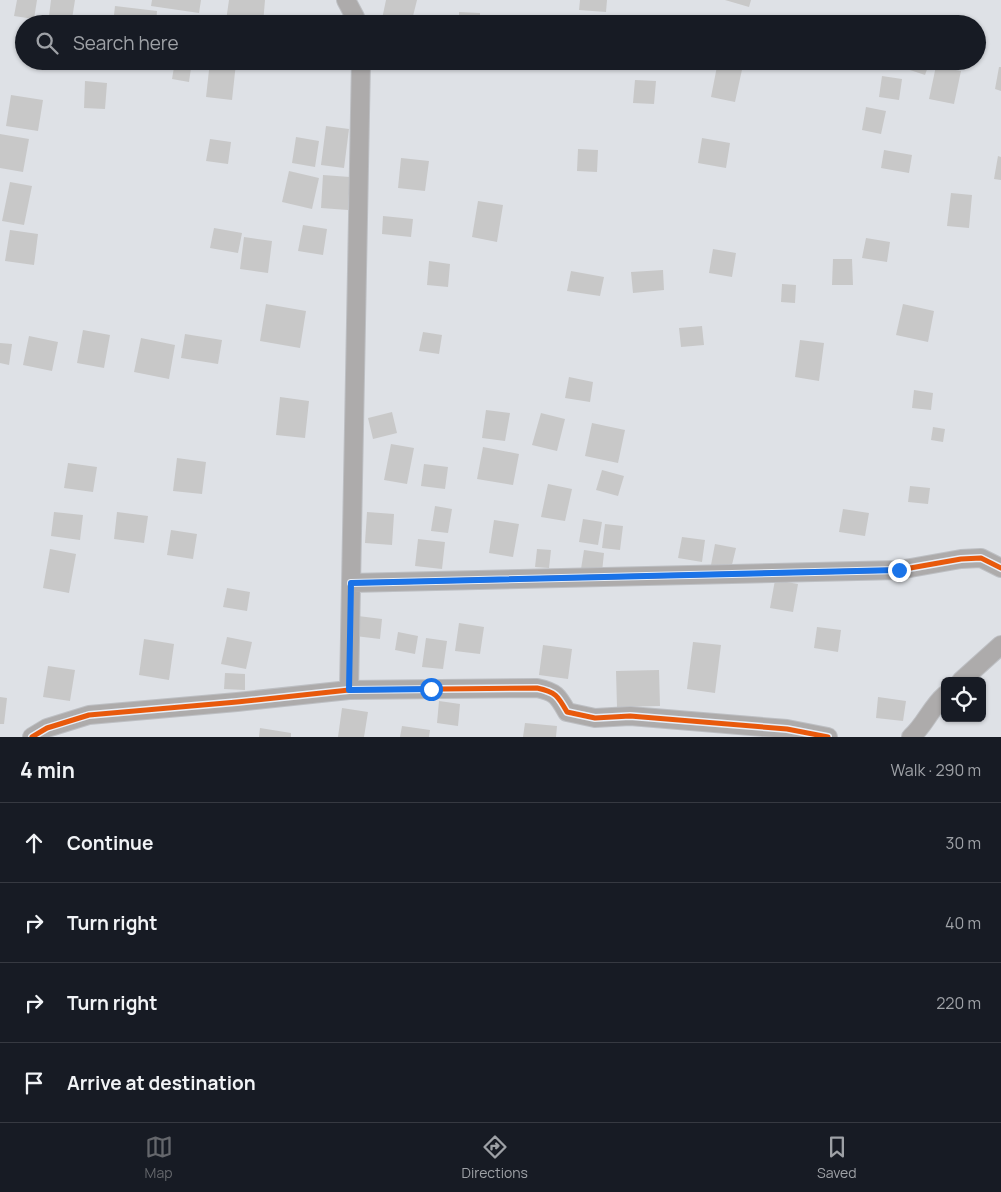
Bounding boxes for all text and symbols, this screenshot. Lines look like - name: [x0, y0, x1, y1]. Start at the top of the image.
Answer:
- search box: [15, 15, 986, 70]
- icon: search: [33, 29, 61, 57]
- text: Search here: [73, 30, 179, 56]
- route end: [888, 559, 911, 582]
- map controls: [941, 677, 986, 722]
- button: locate: [941, 677, 986, 722]
- route start: [420, 678, 443, 701]
- text: 4 min: [20, 756, 75, 784]
- text: Walk · 290 m: [891, 759, 981, 781]
- icon: ahead: [20, 829, 48, 857]
- text: Continue: [67, 830, 153, 856]
- text: 30 m: [946, 832, 981, 854]
- icon: right: [20, 909, 48, 937]
- text: Turn right: [67, 910, 157, 936]
- text: 40 m: [945, 912, 981, 934]
- icon: right: [20, 989, 48, 1017]
- text: Turn right: [67, 990, 157, 1016]
- text: 220 m: [936, 992, 981, 1014]
- icon: arrive: [20, 1069, 48, 1097]
- text: Arrive at destination: [67, 1070, 256, 1096]
- tab: Map: [145, 1133, 173, 1182]
- tab: Directions: [462, 1133, 528, 1182]
- tab: Saved: [817, 1133, 856, 1182]

